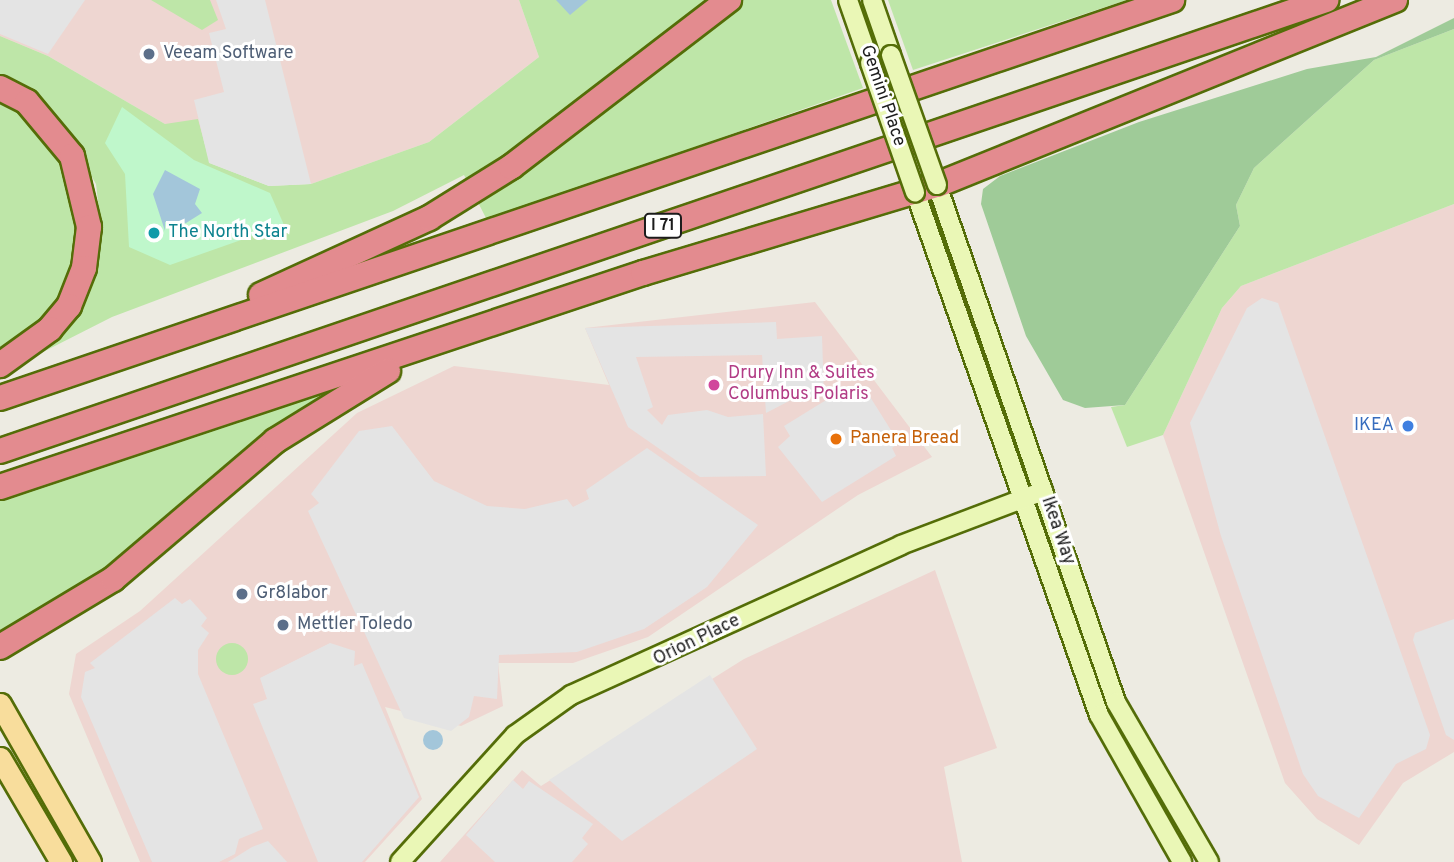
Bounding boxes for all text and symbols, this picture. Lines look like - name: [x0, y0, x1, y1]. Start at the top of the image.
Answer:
- place label: Veeam Software: [163, 43, 293, 65]
- street label: Gemini Place: [855, 43, 909, 149]
- marker: Veeam Software: [141, 46, 157, 62]
- road number: I 71: [644, 214, 682, 238]
- place label: The North Star: [168, 222, 288, 244]
- marker: The North Star: [146, 225, 162, 241]
- place label: Drury Inn & Suites Columbus Polaris: [728, 364, 875, 406]
- marker: Drury Inn & Suites Columbus Polaris: [706, 377, 722, 393]
- place label: IKEA: [1354, 415, 1394, 437]
- marker: IKEA: [1400, 418, 1416, 434]
- place label: Panera Bread: [850, 428, 959, 450]
- marker: Panera Bread: [828, 431, 844, 447]
- street label: Ikea Way: [1035, 494, 1079, 568]
- place label: Gr8labor: [256, 583, 328, 605]
- marker: Gr8labor: [234, 586, 250, 602]
- street label: Orion Place: [650, 611, 744, 671]
- place label: Mettler Toledo: [297, 614, 414, 636]
- marker: Mettler Toledo: [275, 617, 291, 633]

